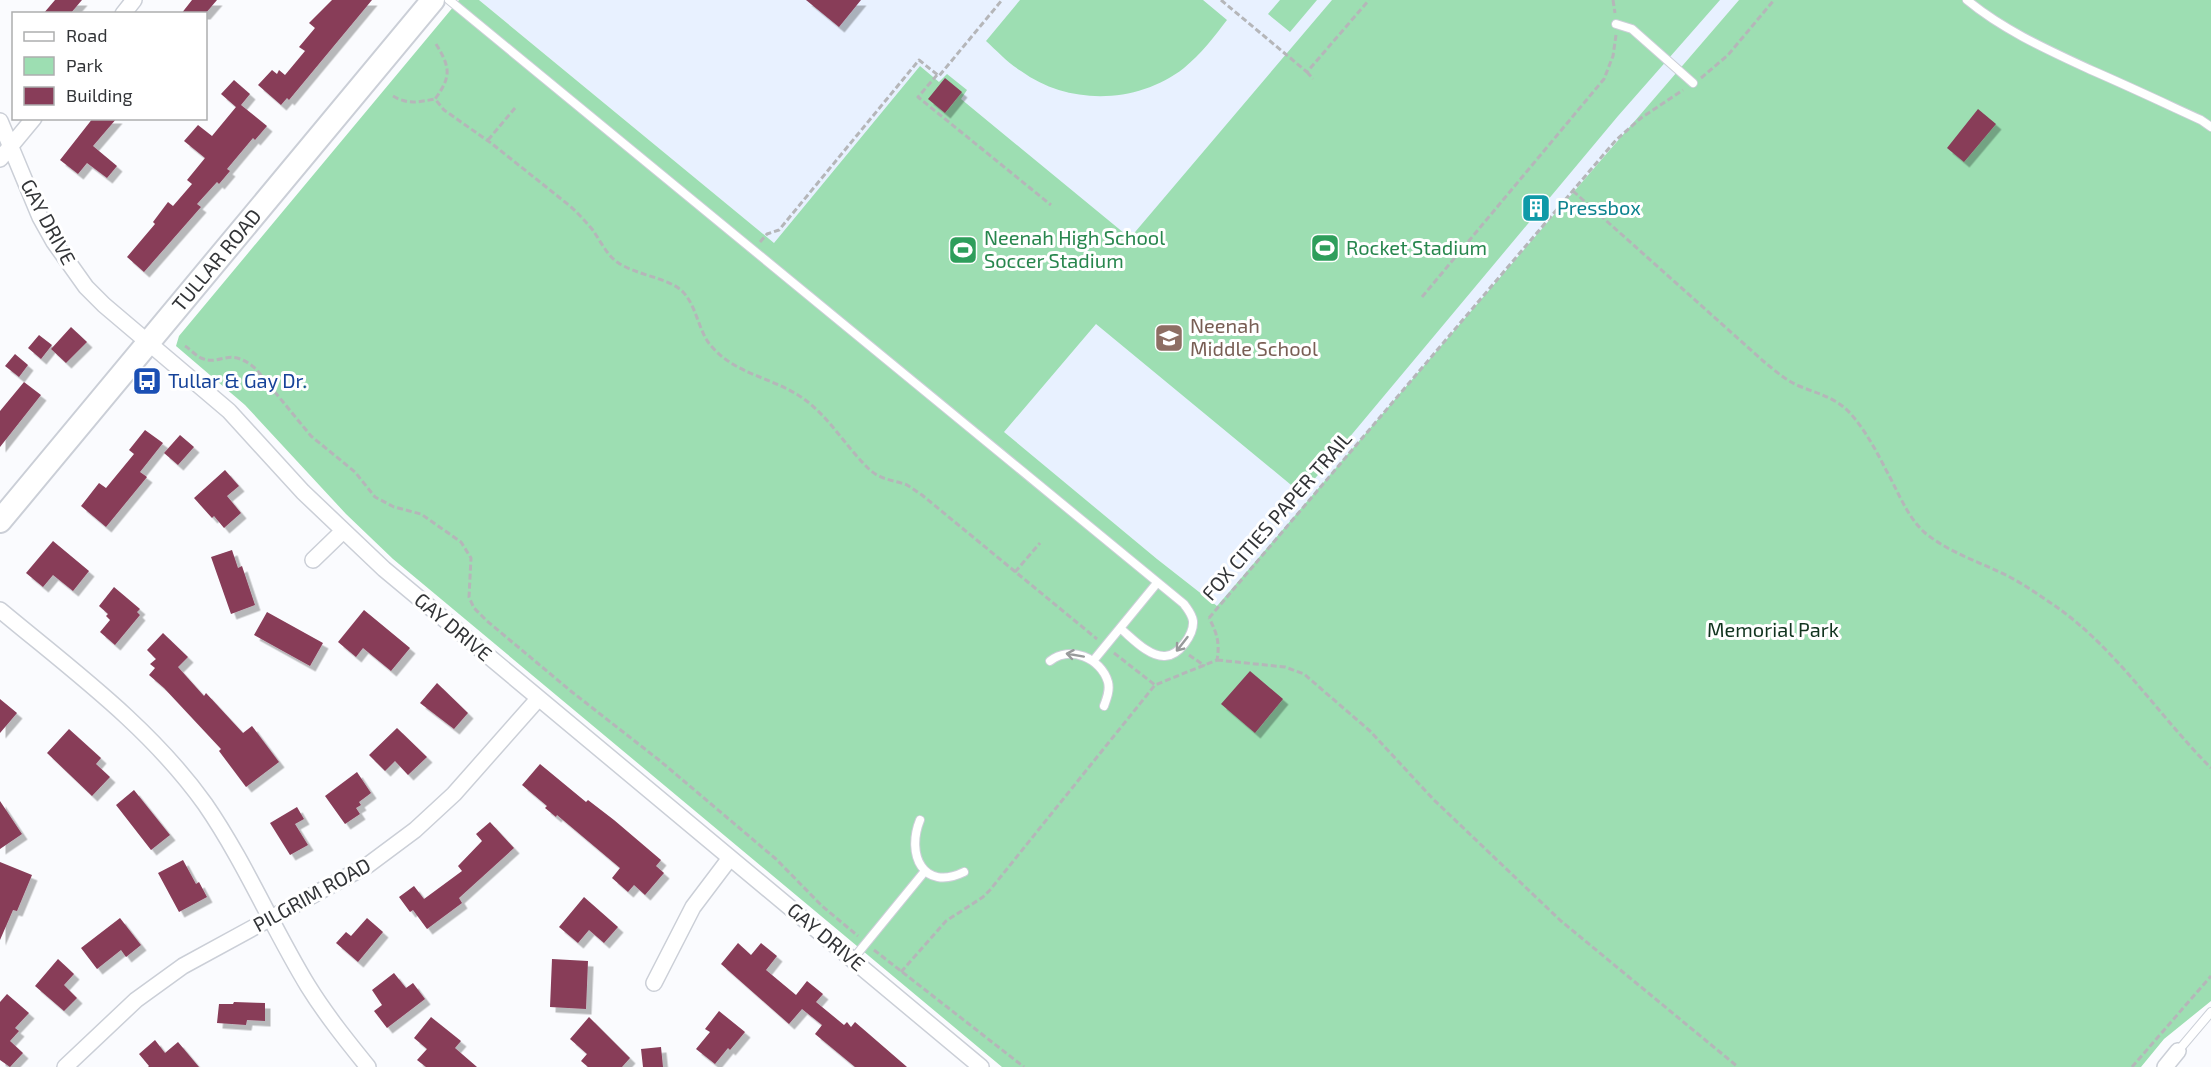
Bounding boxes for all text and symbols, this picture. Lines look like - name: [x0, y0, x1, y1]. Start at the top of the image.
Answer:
- legend: [12, 12, 207, 120]
- text: Road: [66, 24, 107, 46]
- text: Park: [66, 54, 103, 76]
- text: Building: [66, 84, 133, 106]
- street label: GAY DRIVE: [16, 175, 81, 268]
- building icon: Pressbox: [1520, 192, 1552, 224]
- place label: Pressbox: [1557, 195, 1641, 219]
- street label: TULLAR ROAD: [166, 203, 265, 316]
- place label: Neenah High School Soccer Stadium: [984, 225, 1165, 272]
- sports icon: Rocket Stadium: [1309, 232, 1341, 264]
- sports icon: Neenah High School Soccer Stadium: [947, 234, 979, 266]
- place label: Rocket Stadium: [1346, 235, 1487, 259]
- place label: Neenah Middle School: [1190, 313, 1318, 360]
- school or university icon: Neenah Middle School: [1153, 322, 1185, 354]
- bus stop icon: Tullar & Gay Dr.: [131, 365, 163, 397]
- place label: Tullar & Gay Dr.: [168, 368, 307, 392]
- street label: FOX CITIES PAPER TRAIL: [1197, 426, 1356, 605]
- street label: GAY DRIVE: [410, 587, 497, 665]
- park label: Memorial Park: [1707, 617, 1839, 641]
- one-way arrow: [1176, 636, 1189, 652]
- one-way arrow: [1066, 650, 1085, 661]
- street label: PILGRIM ROAD: [249, 852, 374, 936]
- street label: GAY DRIVE: [783, 897, 870, 975]

